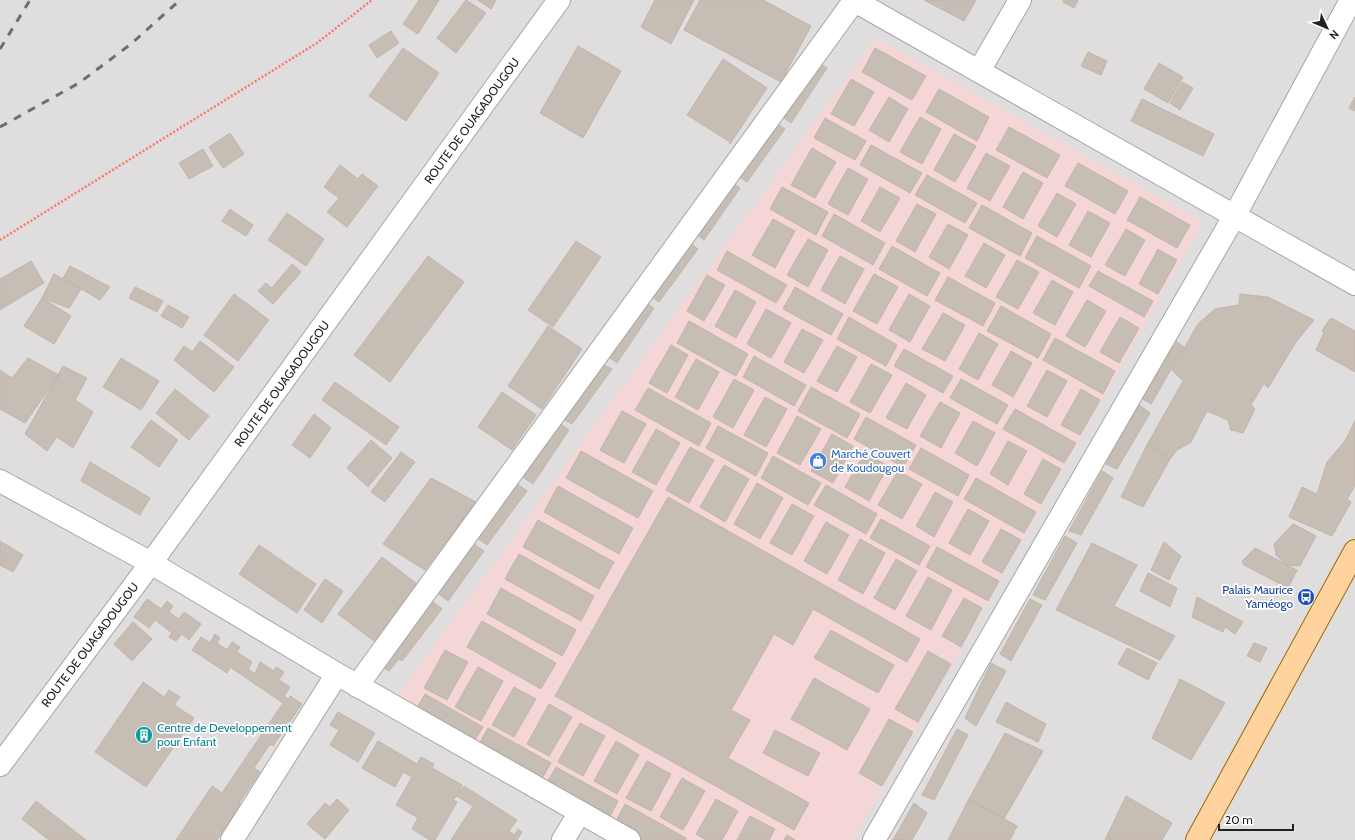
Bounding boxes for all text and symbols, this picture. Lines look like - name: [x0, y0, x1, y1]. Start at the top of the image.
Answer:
- north arrow: [1307, 8, 1347, 48]
- text: N: [1326, 27, 1342, 43]
- street label: ROUTE DE OUAGADOUGOU: [421, 55, 522, 187]
- street label: ROUTE DE OUAGADOUGOU: [231, 318, 332, 450]
- place label: Marché Couvert de Koudougou: [831, 446, 911, 475]
- shop icon: Marché Couvert de Koudougou: [808, 451, 828, 471]
- street label: ROUTE DE OUAGADOUGOU: [38, 579, 141, 710]
- place label: Palais Maurice Yaméogo: [1222, 582, 1293, 611]
- bus stop icon: Palais Maurice Yaméogo: [1296, 587, 1316, 607]
- place label: Centre de Developpement pour Enfant: [157, 720, 292, 749]
- building icon: Centre de Developpement pour Enfant: [134, 725, 154, 745]
- scale bar: [1219, 806, 1293, 832]
- text: 20 m: [1225, 812, 1253, 827]

